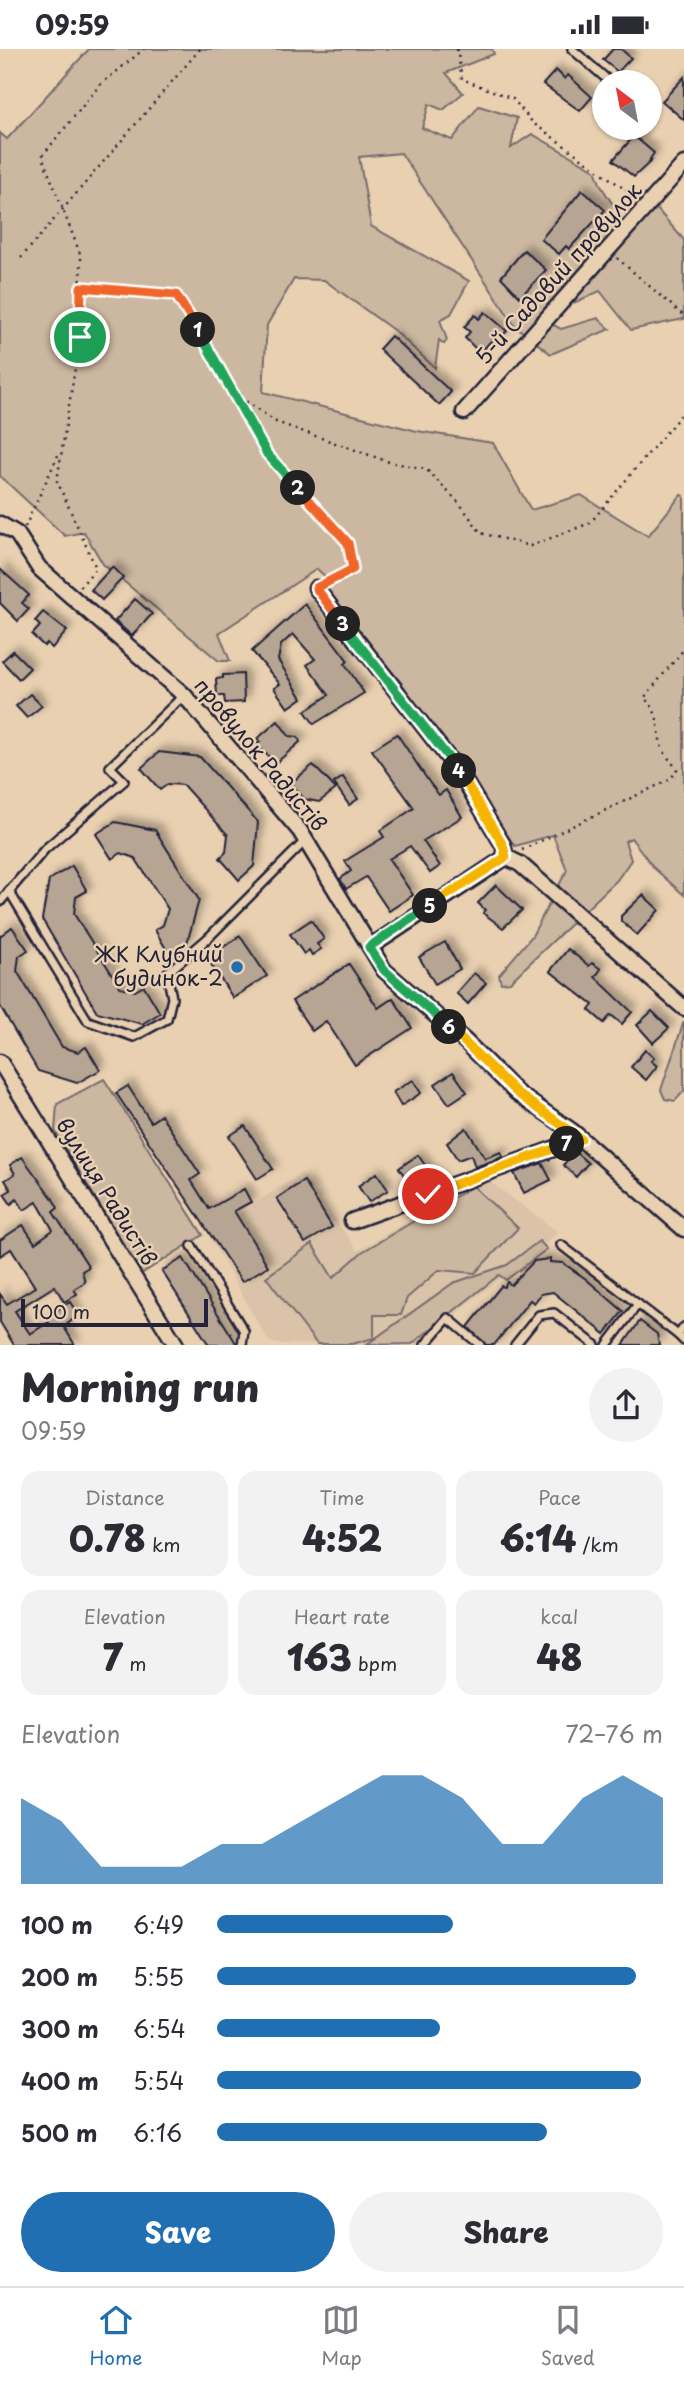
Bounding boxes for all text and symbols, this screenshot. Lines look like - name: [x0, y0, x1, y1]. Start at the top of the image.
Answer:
- text: 09:59: [35, 5, 109, 44]
- north arrow: [592, 70, 662, 140]
- map controls: [592, 70, 662, 140]
- street label: 5-й Садовий провулок: [467, 174, 648, 371]
- pin: [50, 307, 110, 367]
- pin: 1: [180, 313, 216, 347]
- text: 1: [193, 315, 202, 343]
- icon: arrive: [61, 318, 99, 356]
- pin: 2: [280, 471, 316, 506]
- text: 2: [291, 473, 304, 501]
- pin: 3: [326, 607, 360, 641]
- text: 3: [336, 609, 349, 637]
- street label: провулок Радистів: [188, 670, 335, 838]
- pin: 4: [442, 753, 476, 789]
- text: 4: [452, 756, 465, 784]
- pin: 5: [412, 889, 448, 923]
- text: 5: [423, 891, 436, 919]
- place label: ЖК Клубний будинок-2: [94, 937, 223, 993]
- marker: ЖК Клубний будинок-2: [229, 959, 245, 975]
- pin: 6: [432, 1009, 466, 1045]
- text: 6: [442, 1012, 455, 1040]
- street label: вулиця Радистів: [49, 1111, 166, 1271]
- pin: 7: [550, 1127, 584, 1161]
- text: 7: [561, 1129, 572, 1157]
- pin: [398, 1164, 458, 1224]
- icon: check: [409, 1175, 447, 1213]
- scale bar: [21, 1295, 208, 1327]
- text: 100 m: [32, 1297, 90, 1325]
- text: Morning run: [21, 1358, 259, 1415]
- button: share: [589, 1368, 663, 1442]
- text: 09:59: [21, 1413, 87, 1448]
- text: Distance: [85, 1483, 165, 1511]
- text: Time: [320, 1483, 364, 1511]
- text: Pace: [538, 1483, 581, 1511]
- text: 0.78: [69, 1511, 146, 1564]
- text: 4:52: [302, 1511, 382, 1564]
- text: 6:14: [500, 1511, 576, 1564]
- text: km: [146, 1530, 181, 1558]
- text: /km: [576, 1530, 619, 1558]
- text: Elevation: [84, 1602, 166, 1630]
- text: Heart rate: [294, 1602, 390, 1630]
- text: kcal: [540, 1602, 578, 1630]
- text: 7: [103, 1630, 123, 1683]
- text: 163: [287, 1630, 352, 1683]
- text: 48: [536, 1630, 582, 1683]
- text: m: [123, 1649, 146, 1677]
- text: bpm: [352, 1649, 397, 1677]
- text: Elevation: [21, 1716, 120, 1751]
- text: 72–76 m: [565, 1716, 663, 1751]
- text: 100 m: [21, 1907, 93, 1942]
- text: 6:49: [133, 1907, 184, 1942]
- text: 200 m: [21, 1959, 98, 1994]
- text: 5:55: [133, 1959, 184, 1994]
- text: 300 m: [21, 2011, 99, 2046]
- text: 6:54: [133, 2011, 186, 2046]
- text: 400 m: [21, 2063, 99, 2098]
- text: 5:54: [133, 2063, 184, 2098]
- text: 500 m: [21, 2115, 98, 2150]
- text: 6:16: [133, 2115, 182, 2150]
- button: Save: [21, 2192, 335, 2272]
- button: Share: [349, 2192, 663, 2272]
- tab: Home: [89, 2301, 142, 2371]
- tab: Map: [321, 2301, 362, 2371]
- tab: Saved: [541, 2301, 595, 2371]

